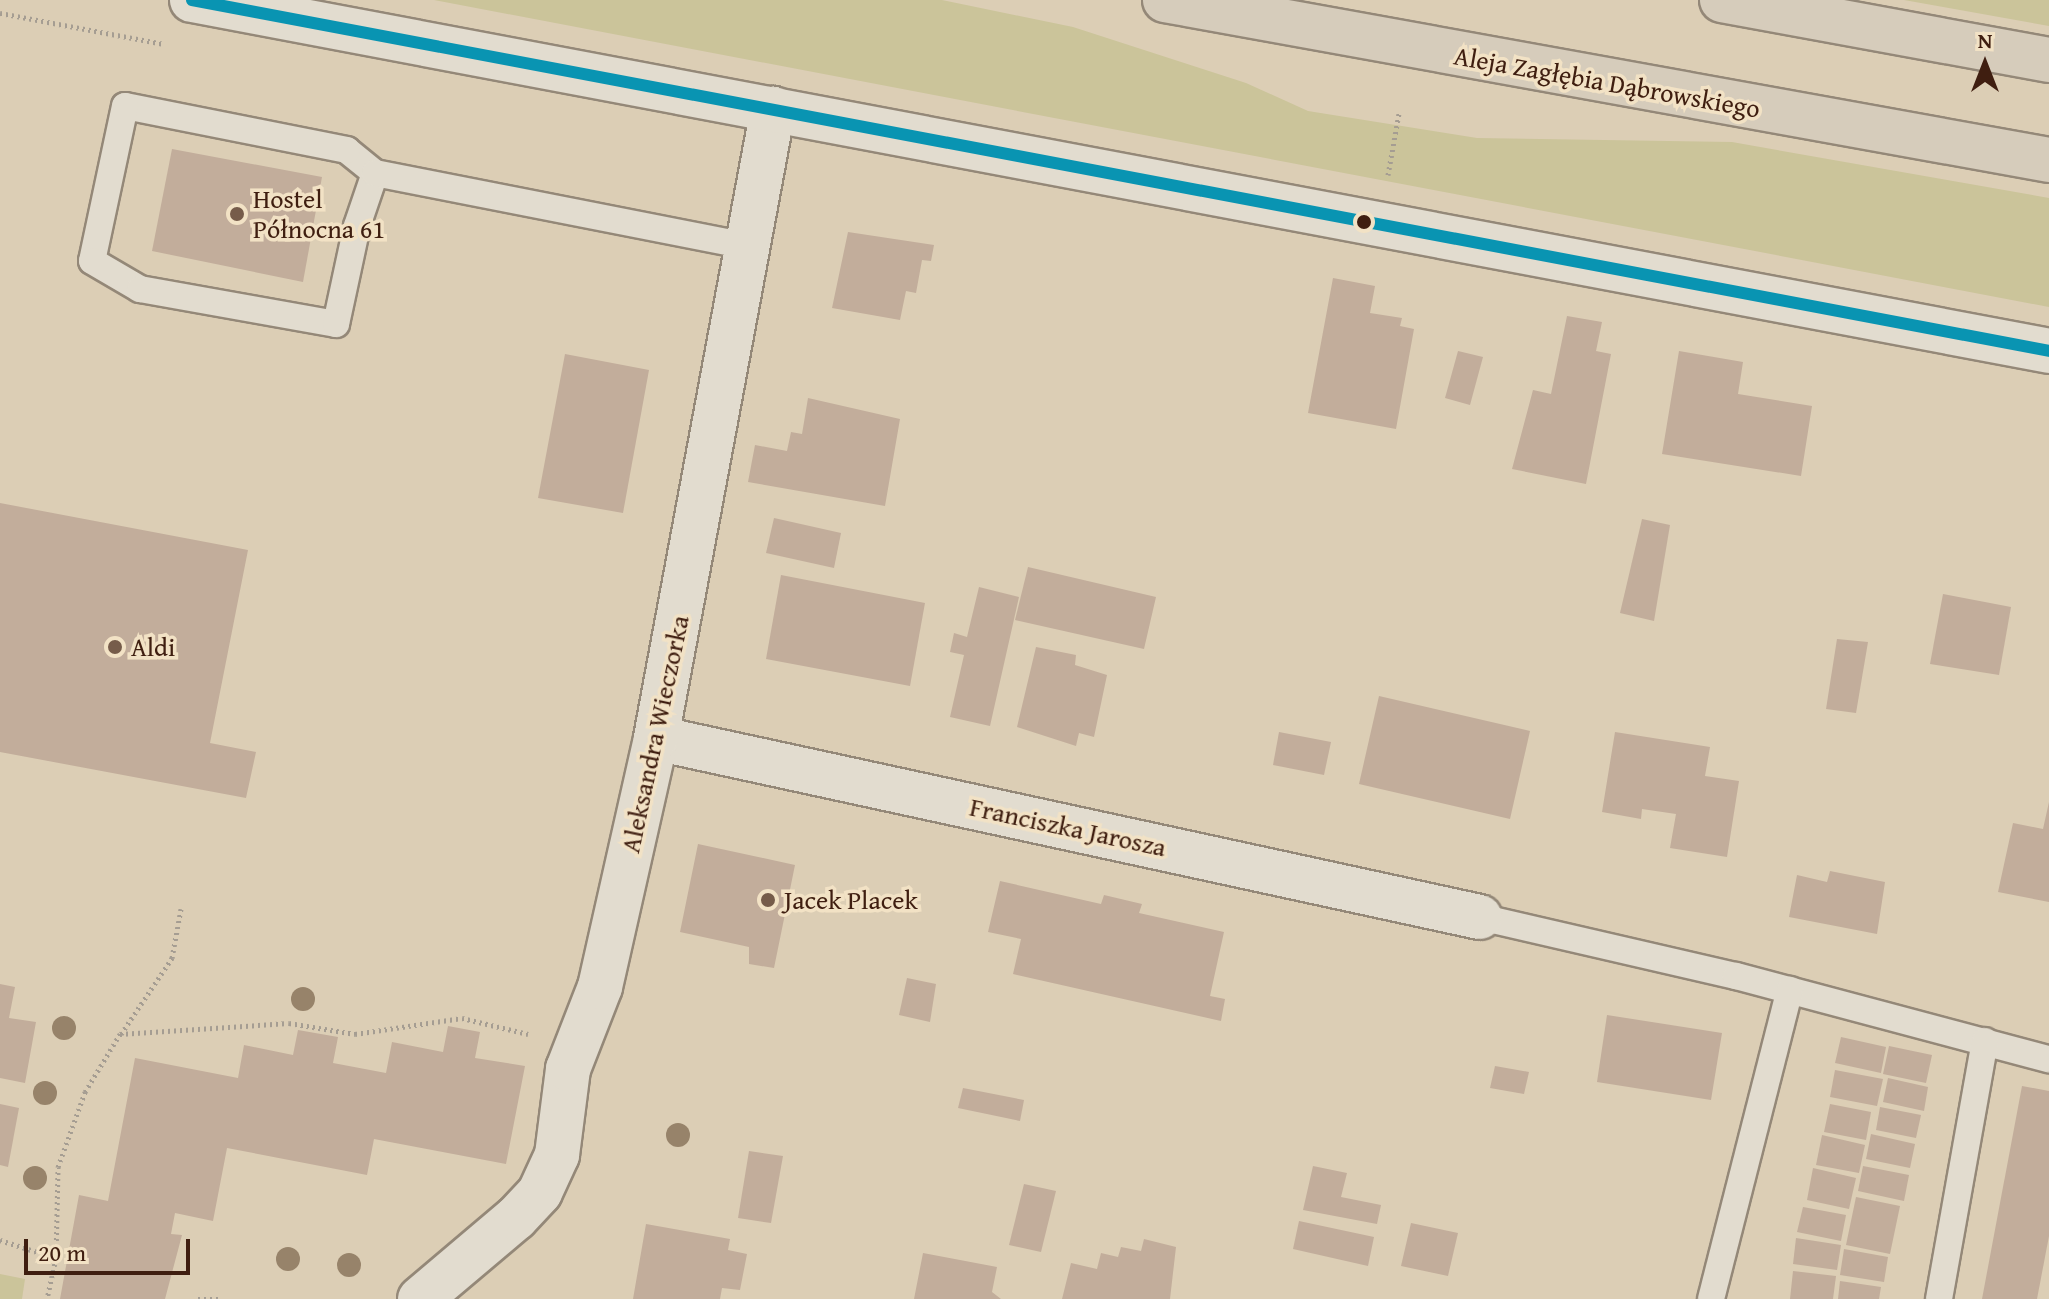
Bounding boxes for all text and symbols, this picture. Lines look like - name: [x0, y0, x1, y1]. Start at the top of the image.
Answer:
- north arrow: [1945, 24, 2025, 104]
- text: N: [1978, 24, 1992, 56]
- street label: Aleja Zagłębia Dąbrowskiego: [1452, 40, 1762, 124]
- place label: Hostel Północna 61: [253, 183, 385, 244]
- marker: Hostel Północna 61: [228, 205, 246, 223]
- unlabelled marker: [1356, 214, 1372, 230]
- street label: Aleksandra Wieczorka: [615, 612, 695, 856]
- place label: Aldi: [131, 631, 175, 663]
- marker: Aldi: [106, 638, 124, 656]
- street label: Franciszka Jarosza: [967, 791, 1169, 863]
- place label: Jacek Placek: [784, 884, 918, 916]
- marker: Jacek Placek: [759, 891, 777, 909]
- scale bar: [28, 1223, 194, 1273]
- text: 20 m: [38, 1235, 86, 1270]

